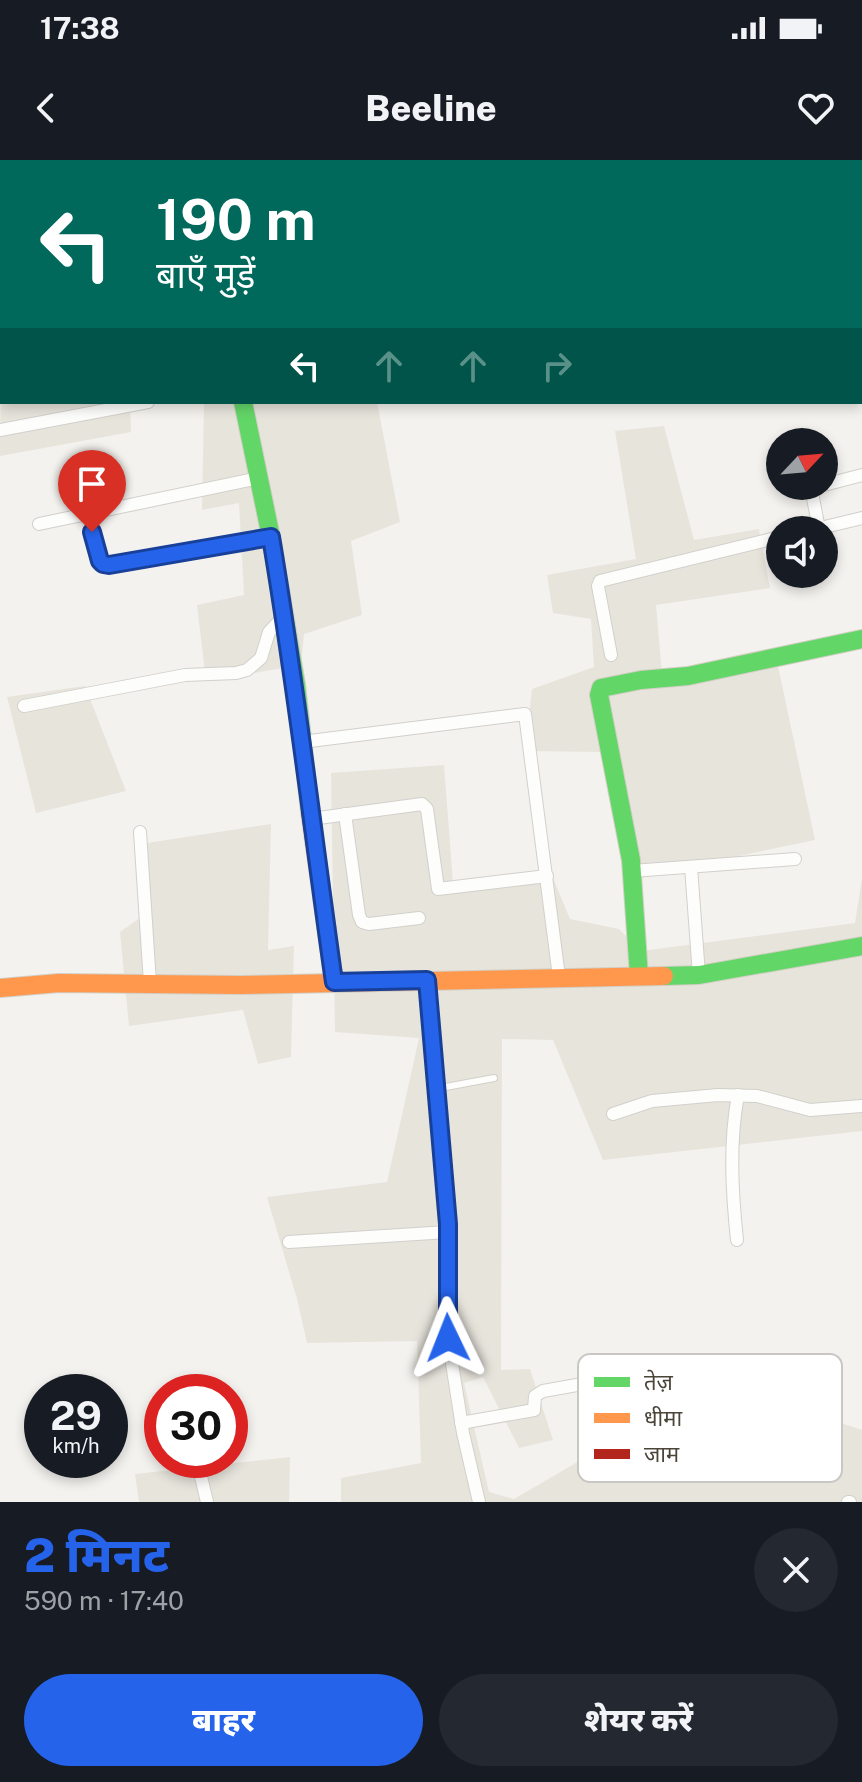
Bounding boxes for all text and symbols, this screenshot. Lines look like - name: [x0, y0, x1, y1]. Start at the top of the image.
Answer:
- text: 17:38: [40, 10, 120, 46]
- icon: back: [24, 86, 68, 130]
- icon: heart: [794, 86, 838, 130]
- text: Beeline: [365, 87, 497, 129]
- text: 190 m: [156, 187, 316, 253]
- icon: left: [24, 192, 128, 296]
- text: बाएँ मुड़ें: [156, 254, 255, 296]
- icon: left: [283, 344, 327, 388]
- icon: ahead: [367, 344, 411, 388]
- icon: ahead: [451, 344, 495, 388]
- icon: right: [535, 344, 579, 388]
- north arrow: [766, 428, 838, 500]
- map controls: [766, 428, 838, 588]
- pin: [58, 450, 126, 532]
- icon: arrive: [70, 462, 114, 506]
- button: sound: [766, 516, 838, 588]
- position arrow: [406, 1296, 490, 1380]
- legend: [578, 1354, 842, 1482]
- text: तेज़: [644, 1369, 674, 1395]
- speed limit sign: 30: [144, 1374, 248, 1478]
- text: 29: [50, 1392, 102, 1439]
- text: धीमा: [644, 1405, 682, 1431]
- text: km/h: [52, 1434, 100, 1458]
- text: जाम: [644, 1441, 680, 1467]
- text: 2 मिनट: [24, 1526, 169, 1583]
- button: close: [754, 1528, 838, 1612]
- text: 590 m · 17:40: [24, 1585, 184, 1616]
- button: बाहर: [24, 1674, 423, 1766]
- button: शेयर करें: [439, 1674, 838, 1766]

